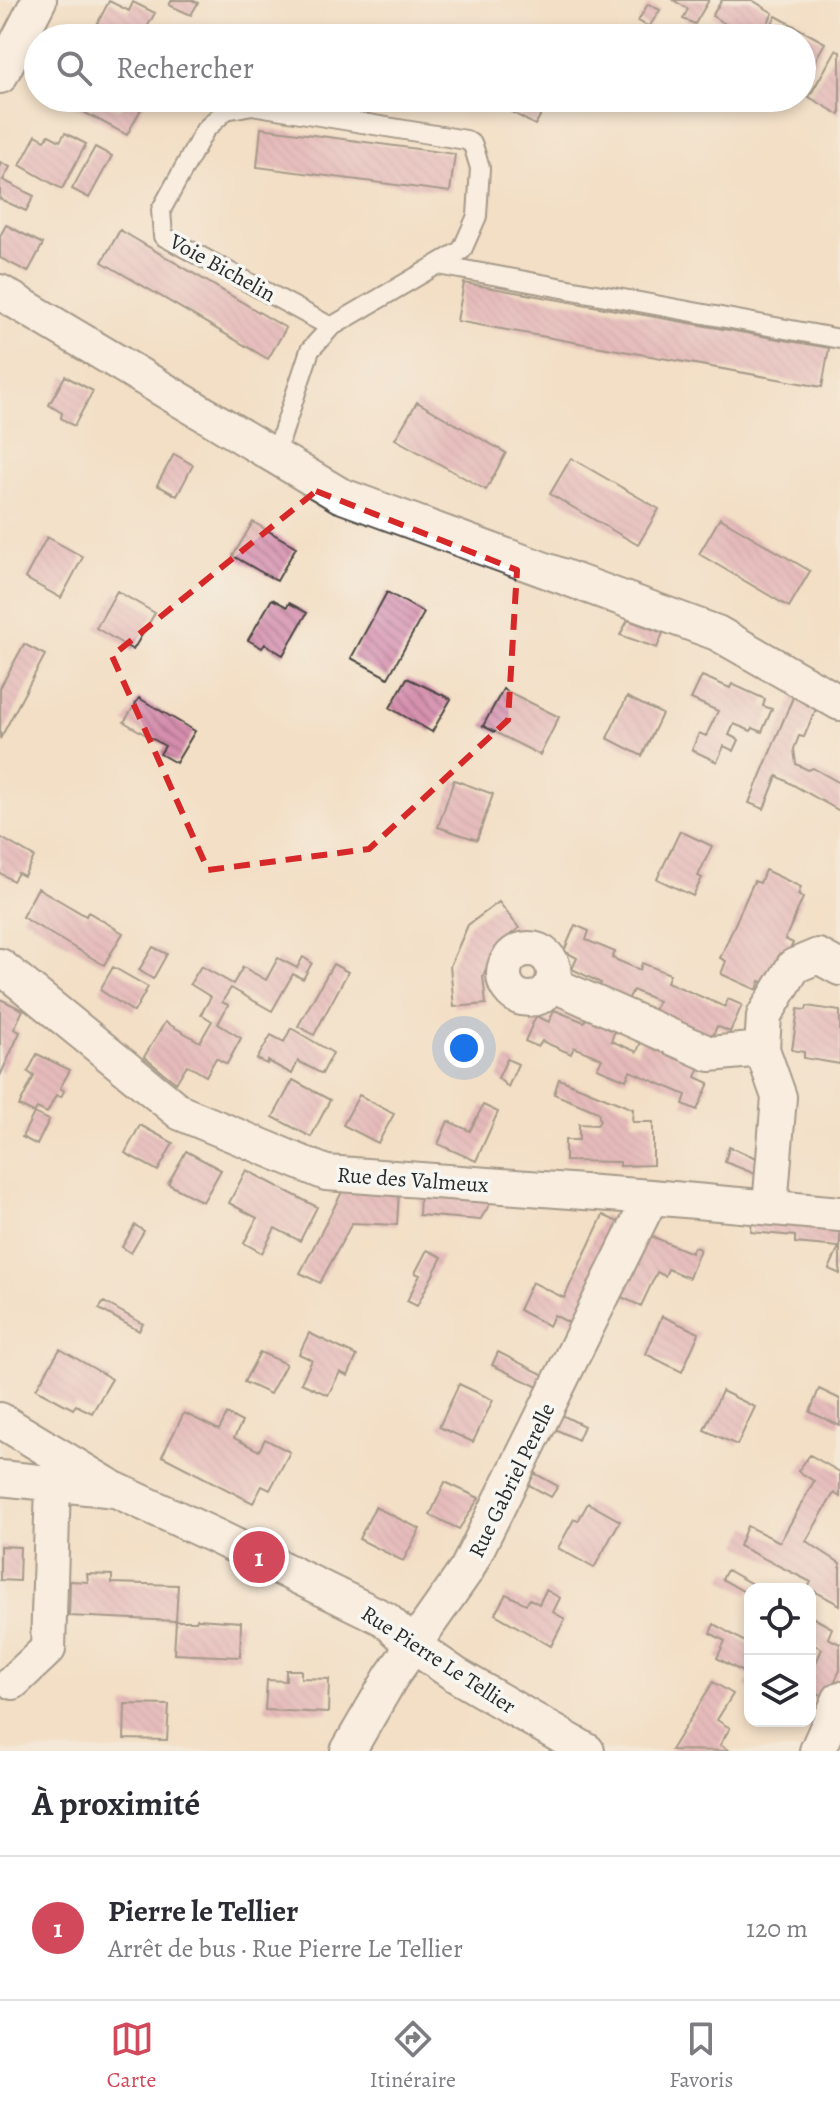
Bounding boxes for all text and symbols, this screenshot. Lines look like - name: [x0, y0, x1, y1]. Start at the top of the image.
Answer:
- search box: [24, 24, 816, 112]
- icon: search: [52, 46, 96, 90]
- text: Rechercher: [116, 48, 254, 88]
- street label: Voie Bichelin: [163, 226, 281, 309]
- your location: [444, 1028, 484, 1068]
- street label: Rue des Valmeux: [336, 1160, 490, 1200]
- street label: Rue Gabriel Perelle: [461, 1398, 562, 1563]
- pin: 1: [233, 1527, 285, 1587]
- map controls: [744, 1583, 816, 1727]
- button: locate: [744, 1583, 816, 1655]
- street label: Rue Pierre Le Tellier: [355, 1599, 522, 1721]
- button: layers: [744, 1655, 816, 1727]
- text: À proximité: [32, 1780, 200, 1827]
- text: Pierre le Tellier: [108, 1891, 298, 1931]
- text: 1: [53, 1911, 63, 1946]
- text: 120 m: [746, 1911, 808, 1946]
- text: Arrêt de bus · Rue Pierre Le Tellier: [108, 1931, 463, 1966]
- tab: Carte: [107, 2017, 156, 2095]
- tab: Itinéraire: [370, 2017, 456, 2095]
- tab: Favoris: [669, 2017, 733, 2095]

